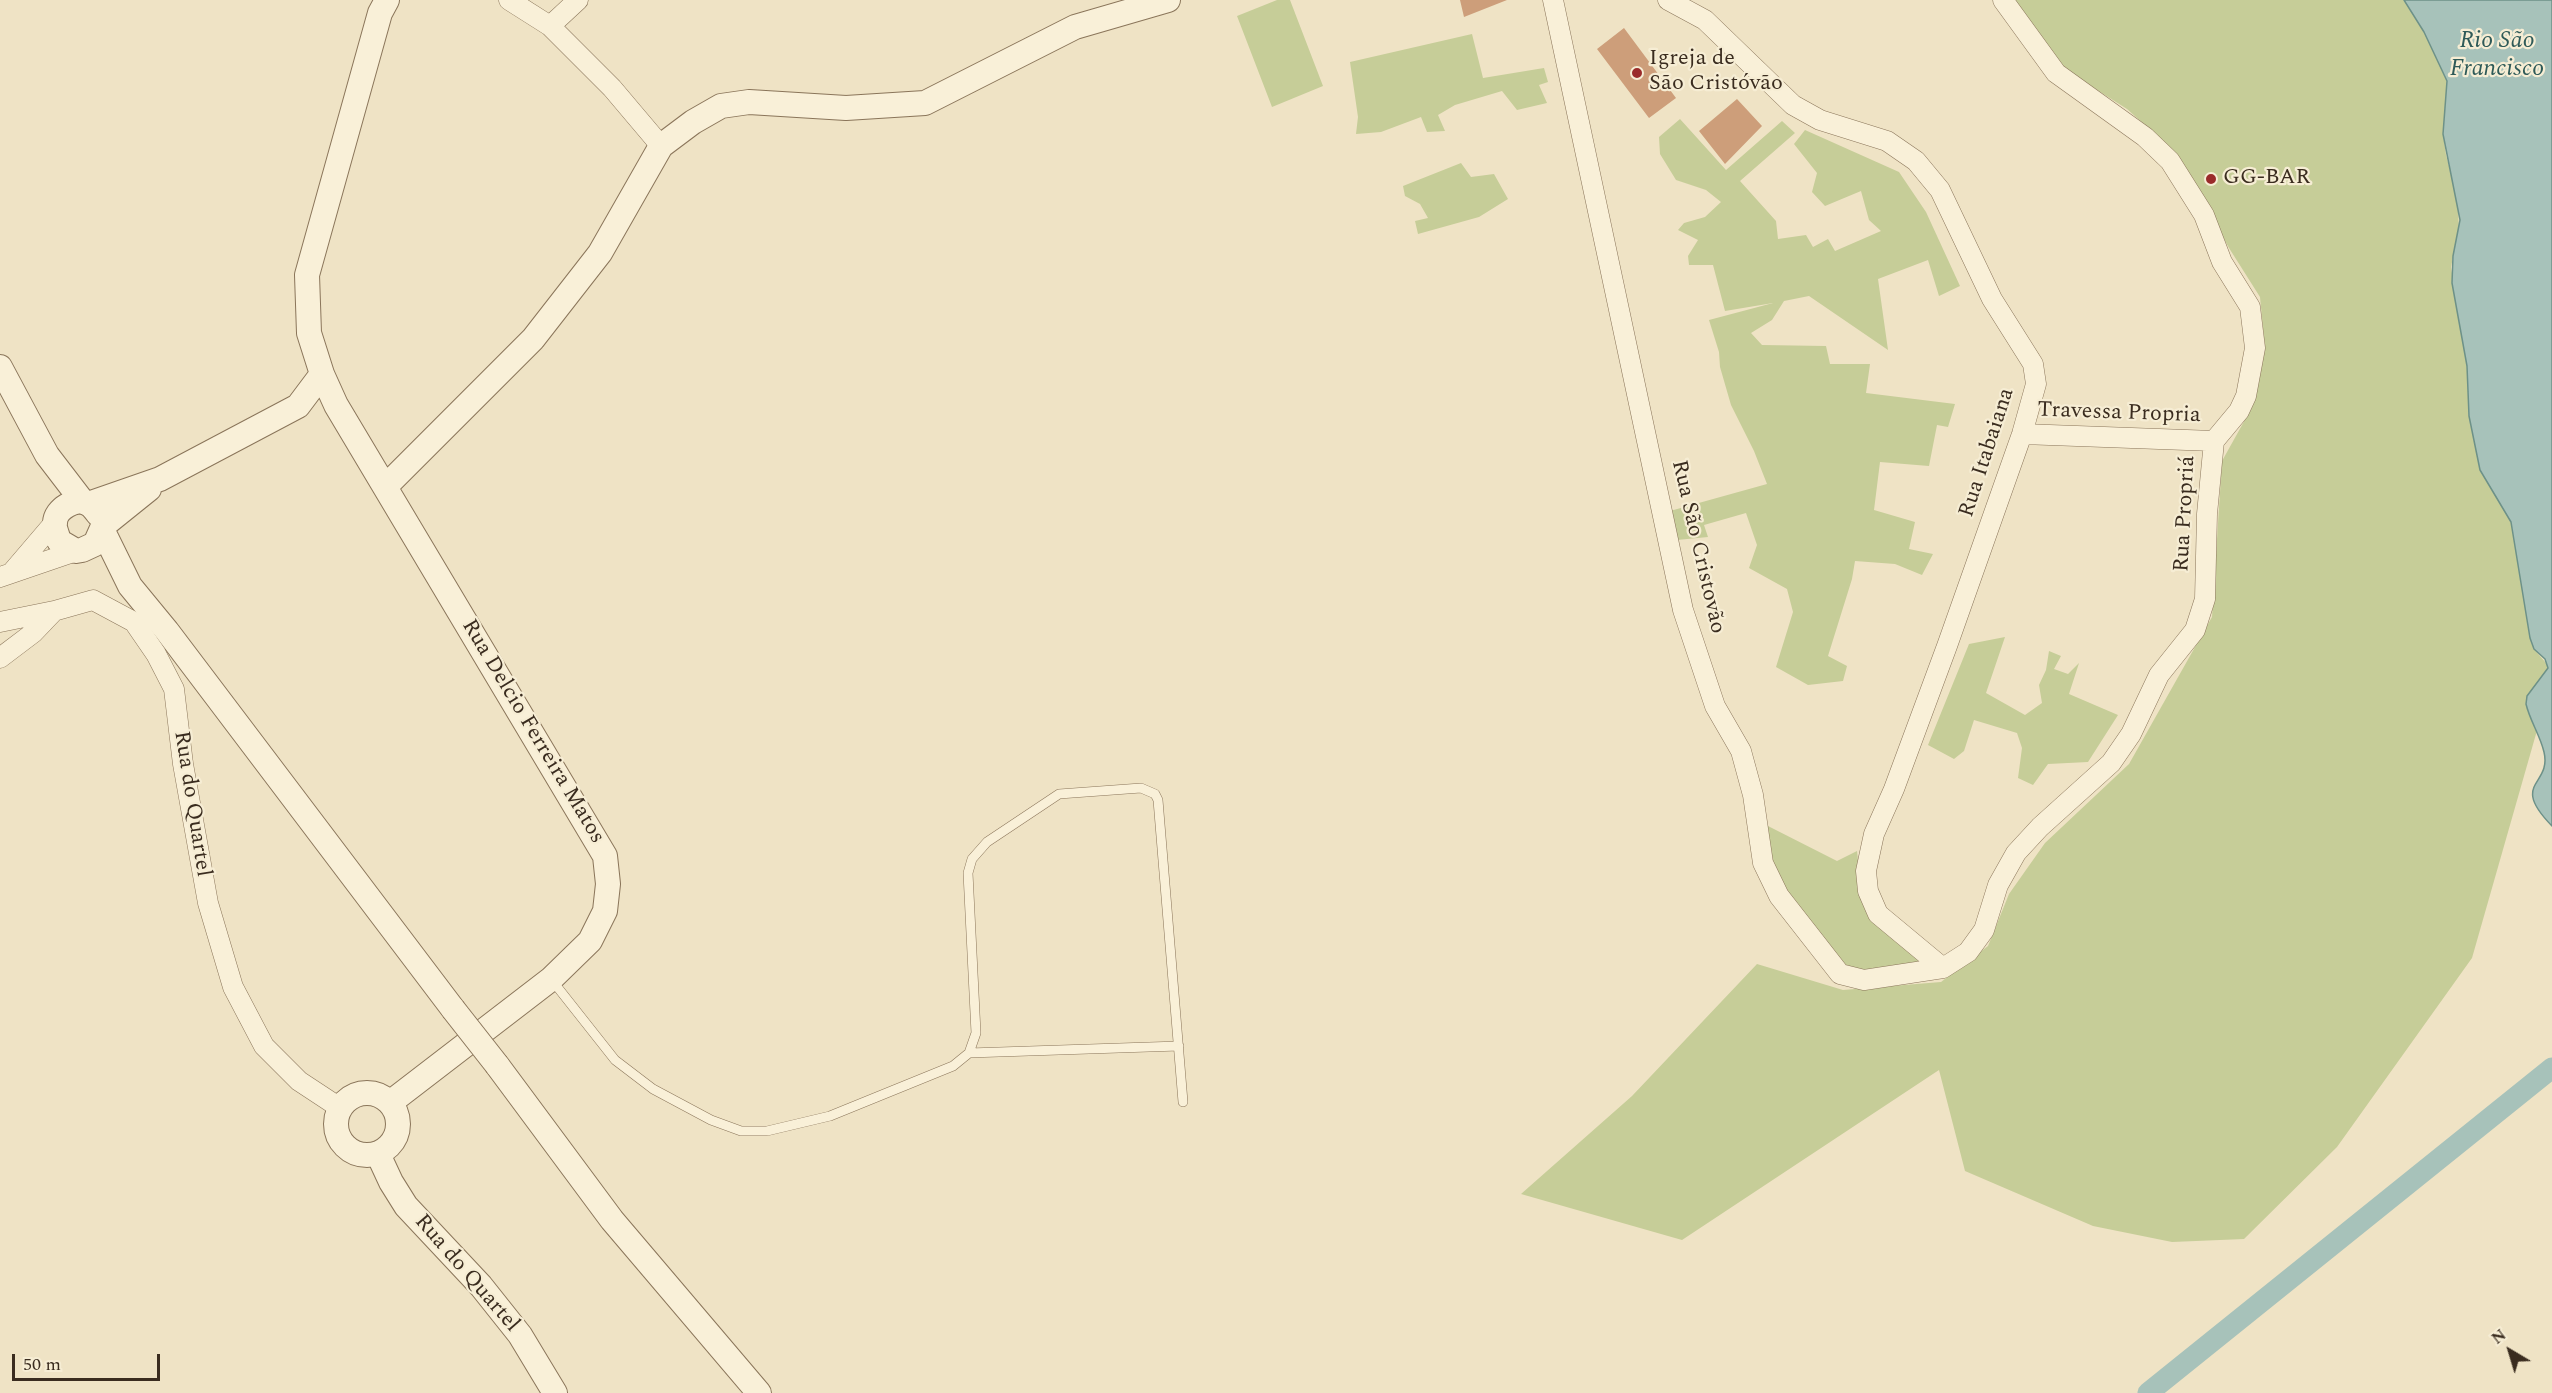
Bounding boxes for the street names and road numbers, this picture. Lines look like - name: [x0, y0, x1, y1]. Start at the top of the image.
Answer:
- street label: Rua Itabaiana: [1955, 385, 2021, 521]
- street label: Travessa Propria: [2037, 398, 2201, 430]
- street label: Rua Propriá: [2170, 455, 2202, 573]
- street label: Rua São Cristovão: [1664, 458, 1730, 636]
- street label: Rua Delcio Ferreira Matos: [455, 615, 609, 849]
- street label: Rua do Quartel: [166, 729, 216, 879]
- street label: Rua do Quartel: [408, 1210, 524, 1338]

